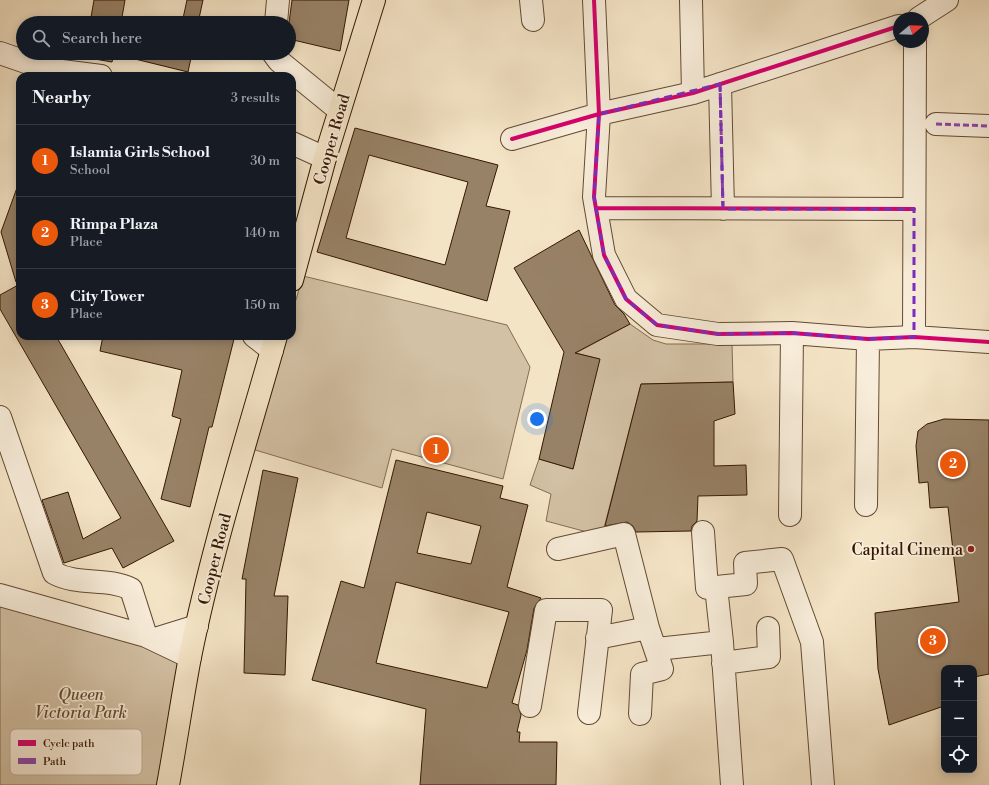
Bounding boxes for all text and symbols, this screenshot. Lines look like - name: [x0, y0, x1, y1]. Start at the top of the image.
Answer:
- north arrow: [893, 12, 929, 48]
- search box: [16, 16, 296, 60]
- icon: search: [30, 27, 52, 49]
- text: Search here: [62, 29, 142, 48]
- text: Nearby: [32, 87, 91, 109]
- text: 3 results: [231, 90, 280, 106]
- street label: Cooper Road: [309, 92, 354, 187]
- text: Islamia Girls School: [70, 143, 210, 162]
- text: 1: [42, 153, 48, 169]
- text: 30 m: [250, 153, 280, 169]
- text: School: [70, 162, 110, 178]
- text: Rimpa Plaza: [70, 215, 158, 234]
- text: 2: [41, 225, 49, 241]
- text: 140 m: [244, 225, 280, 241]
- text: Place: [70, 234, 102, 250]
- text: City Tower: [70, 287, 145, 306]
- text: 3: [41, 297, 49, 313]
- text: 150 m: [245, 297, 280, 313]
- text: Place: [70, 306, 102, 322]
- your location: [527, 409, 547, 429]
- pin: 1: [423, 435, 449, 465]
- pin: 2: [940, 449, 966, 479]
- street label: Cooper Road: [194, 511, 236, 607]
- place label: Capital Cinema: [852, 540, 964, 560]
- marker: Capital Cinema: [966, 544, 976, 554]
- pin: 3: [920, 626, 946, 656]
- map controls: [941, 665, 977, 773]
- button: +: [941, 665, 977, 701]
- park label: Queen Victoria Park: [35, 685, 127, 723]
- button: −: [941, 701, 977, 737]
- legend: [10, 729, 142, 775]
- text: Cycle path: [43, 737, 95, 751]
- button: locate: [941, 737, 977, 773]
- text: Path: [43, 755, 67, 769]

